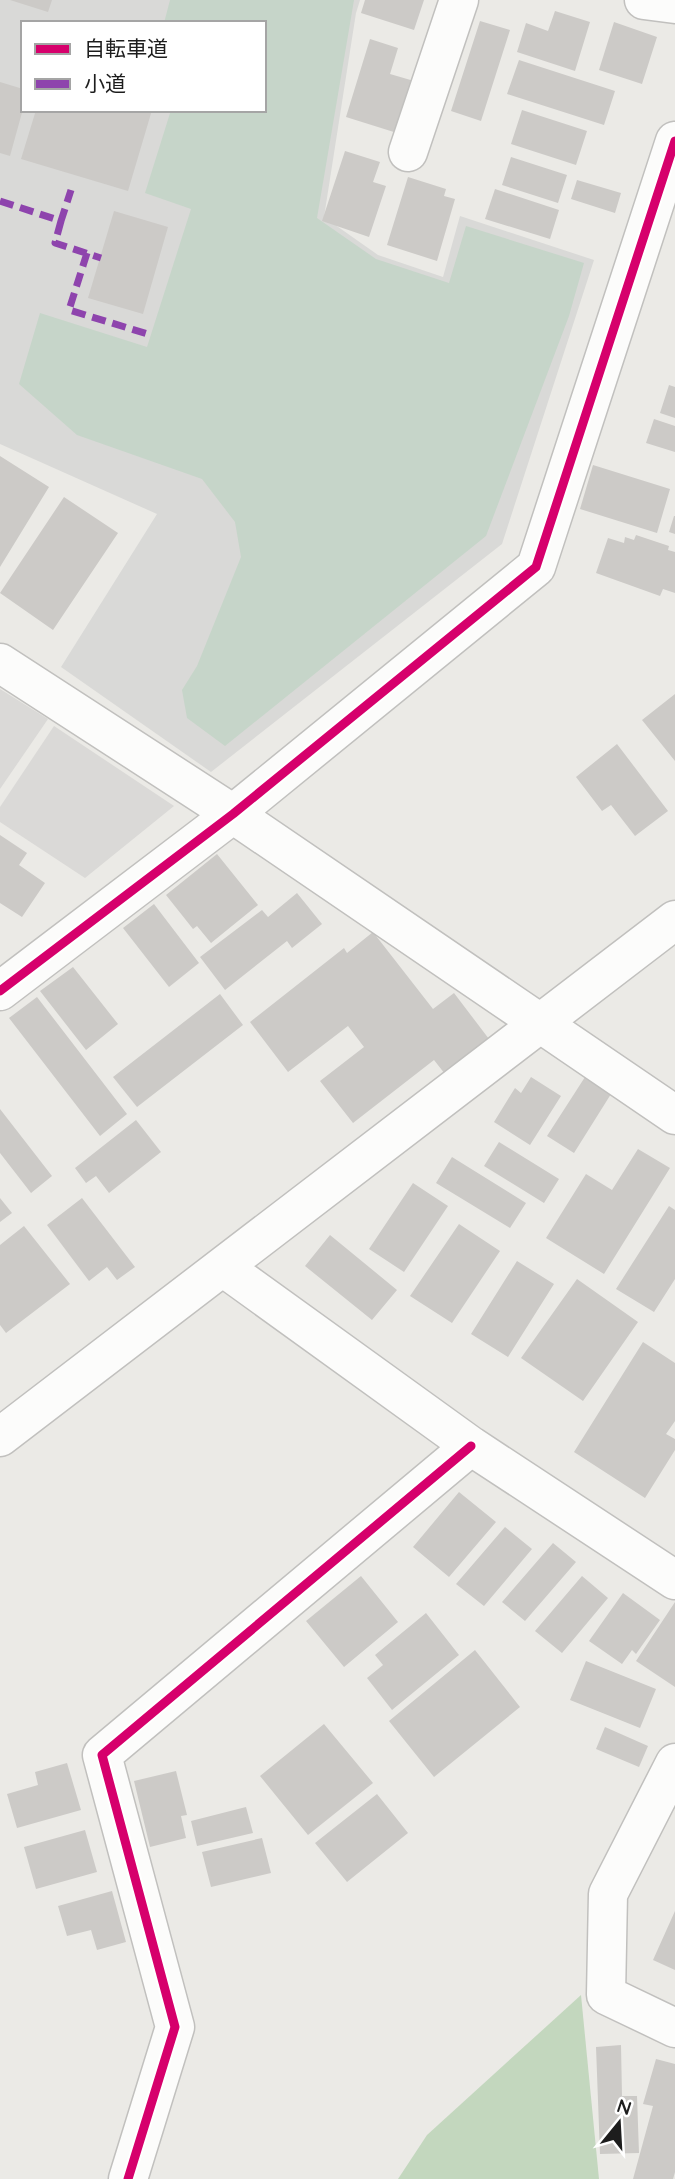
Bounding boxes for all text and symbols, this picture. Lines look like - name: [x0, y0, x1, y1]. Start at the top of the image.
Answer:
- legend: [21, 21, 266, 112]
- text: 自転車道: [84, 35, 168, 61]
- text: 小道: [84, 70, 126, 96]
- north arrow: [584, 2088, 654, 2158]
- text: N: [614, 2093, 635, 2120]

